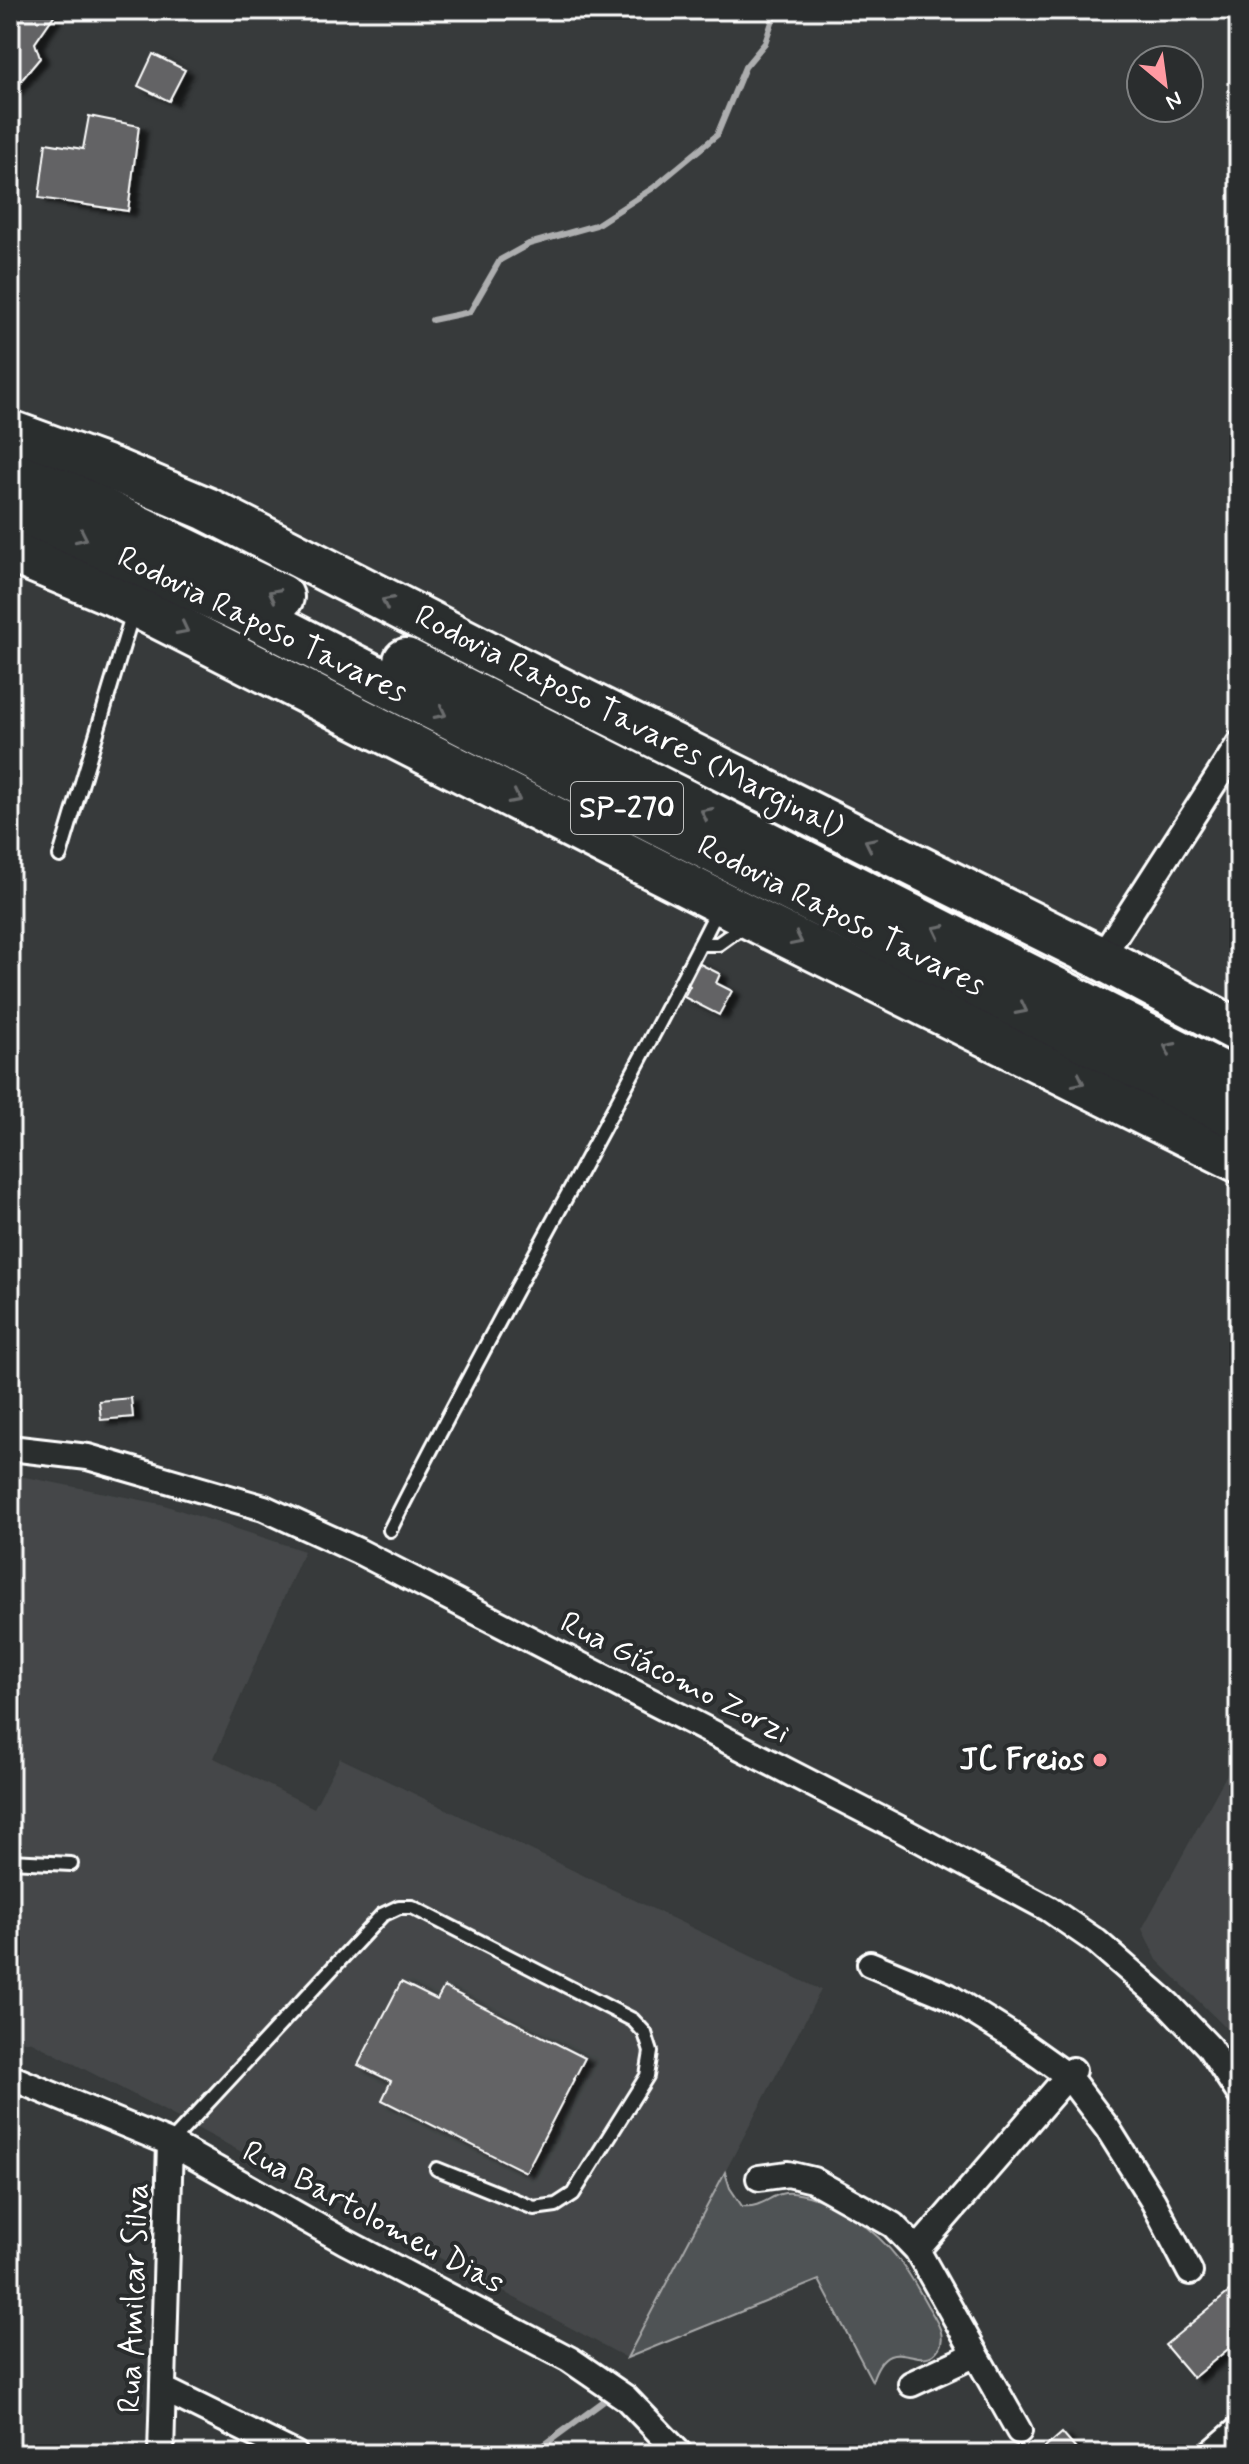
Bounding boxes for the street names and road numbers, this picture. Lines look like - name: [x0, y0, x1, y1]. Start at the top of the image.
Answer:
- street label: Rodovia Raposo Tavares: [110, 536, 414, 714]
- street label: Rodovia Raposo Tavares (Marginal): [407, 595, 851, 851]
- road number: SP-270: [571, 782, 683, 834]
- street label: Rodovia Raposo Tavares: [690, 825, 992, 1007]
- street label: Rua Giácomo Zorzi: [553, 1602, 797, 1754]
- street label: Rua Bartolomeu Dias: [235, 2131, 511, 2305]
- street label: Rua Amilcar Silva: [109, 2182, 159, 2414]

